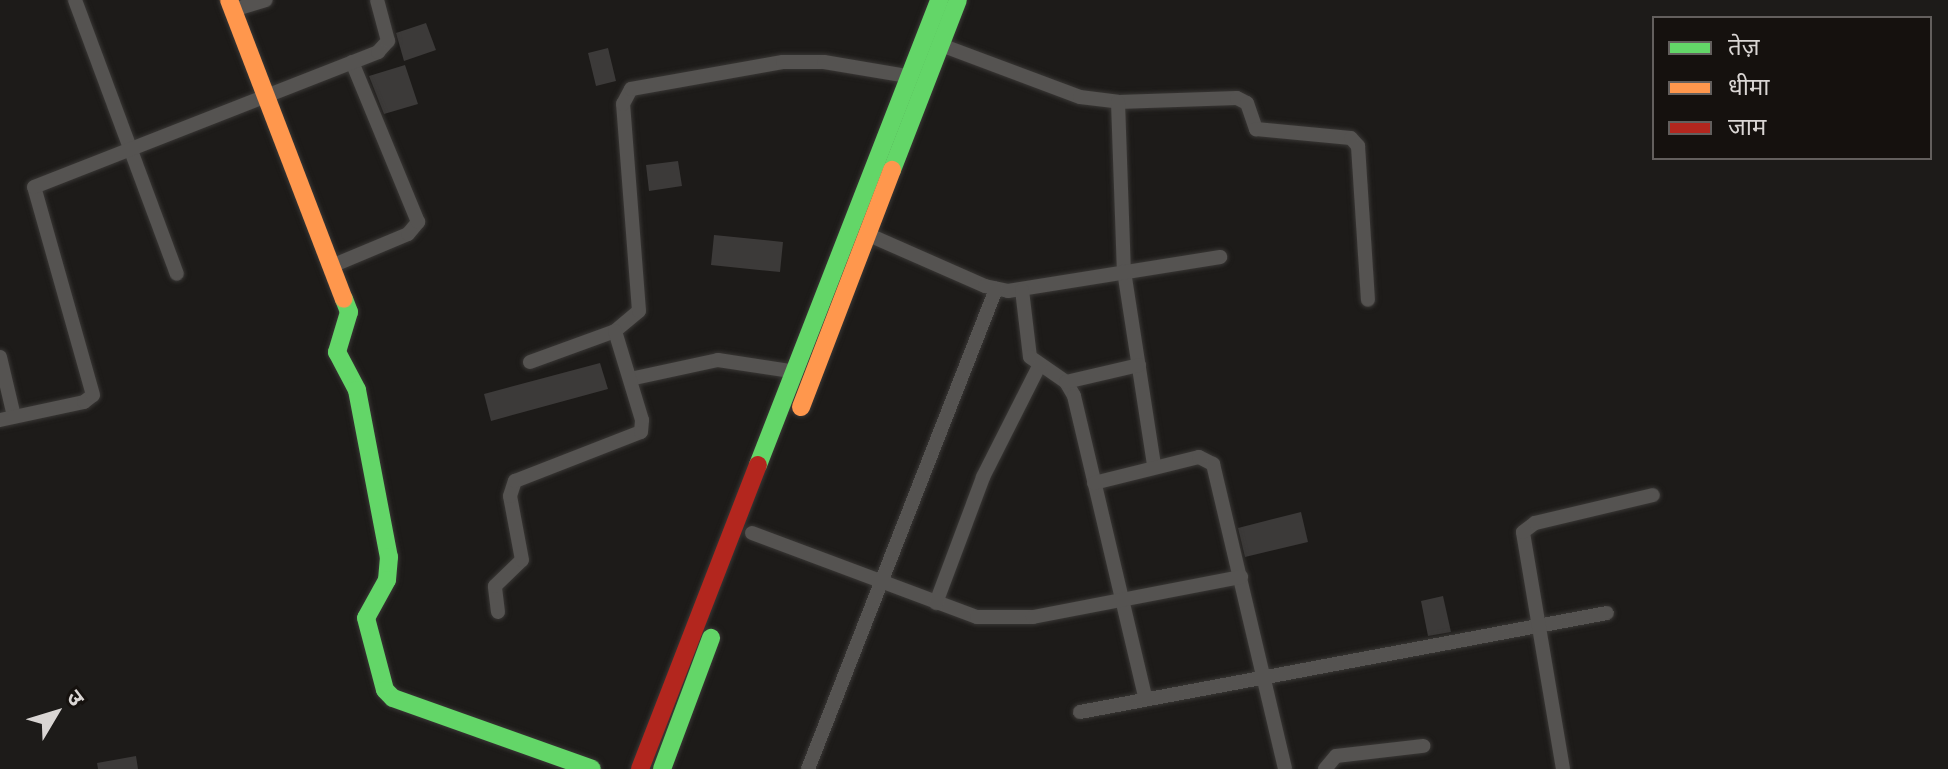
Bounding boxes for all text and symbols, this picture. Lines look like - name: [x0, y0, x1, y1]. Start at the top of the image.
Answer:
- legend: [1652, 16, 1932, 160]
- text: तेज़: [1728, 32, 1760, 61]
- text: धीमा: [1728, 72, 1770, 101]
- text: जाम: [1728, 112, 1766, 141]
- north arrow: [16, 673, 96, 753]
- text: उ: [61, 685, 90, 711]

